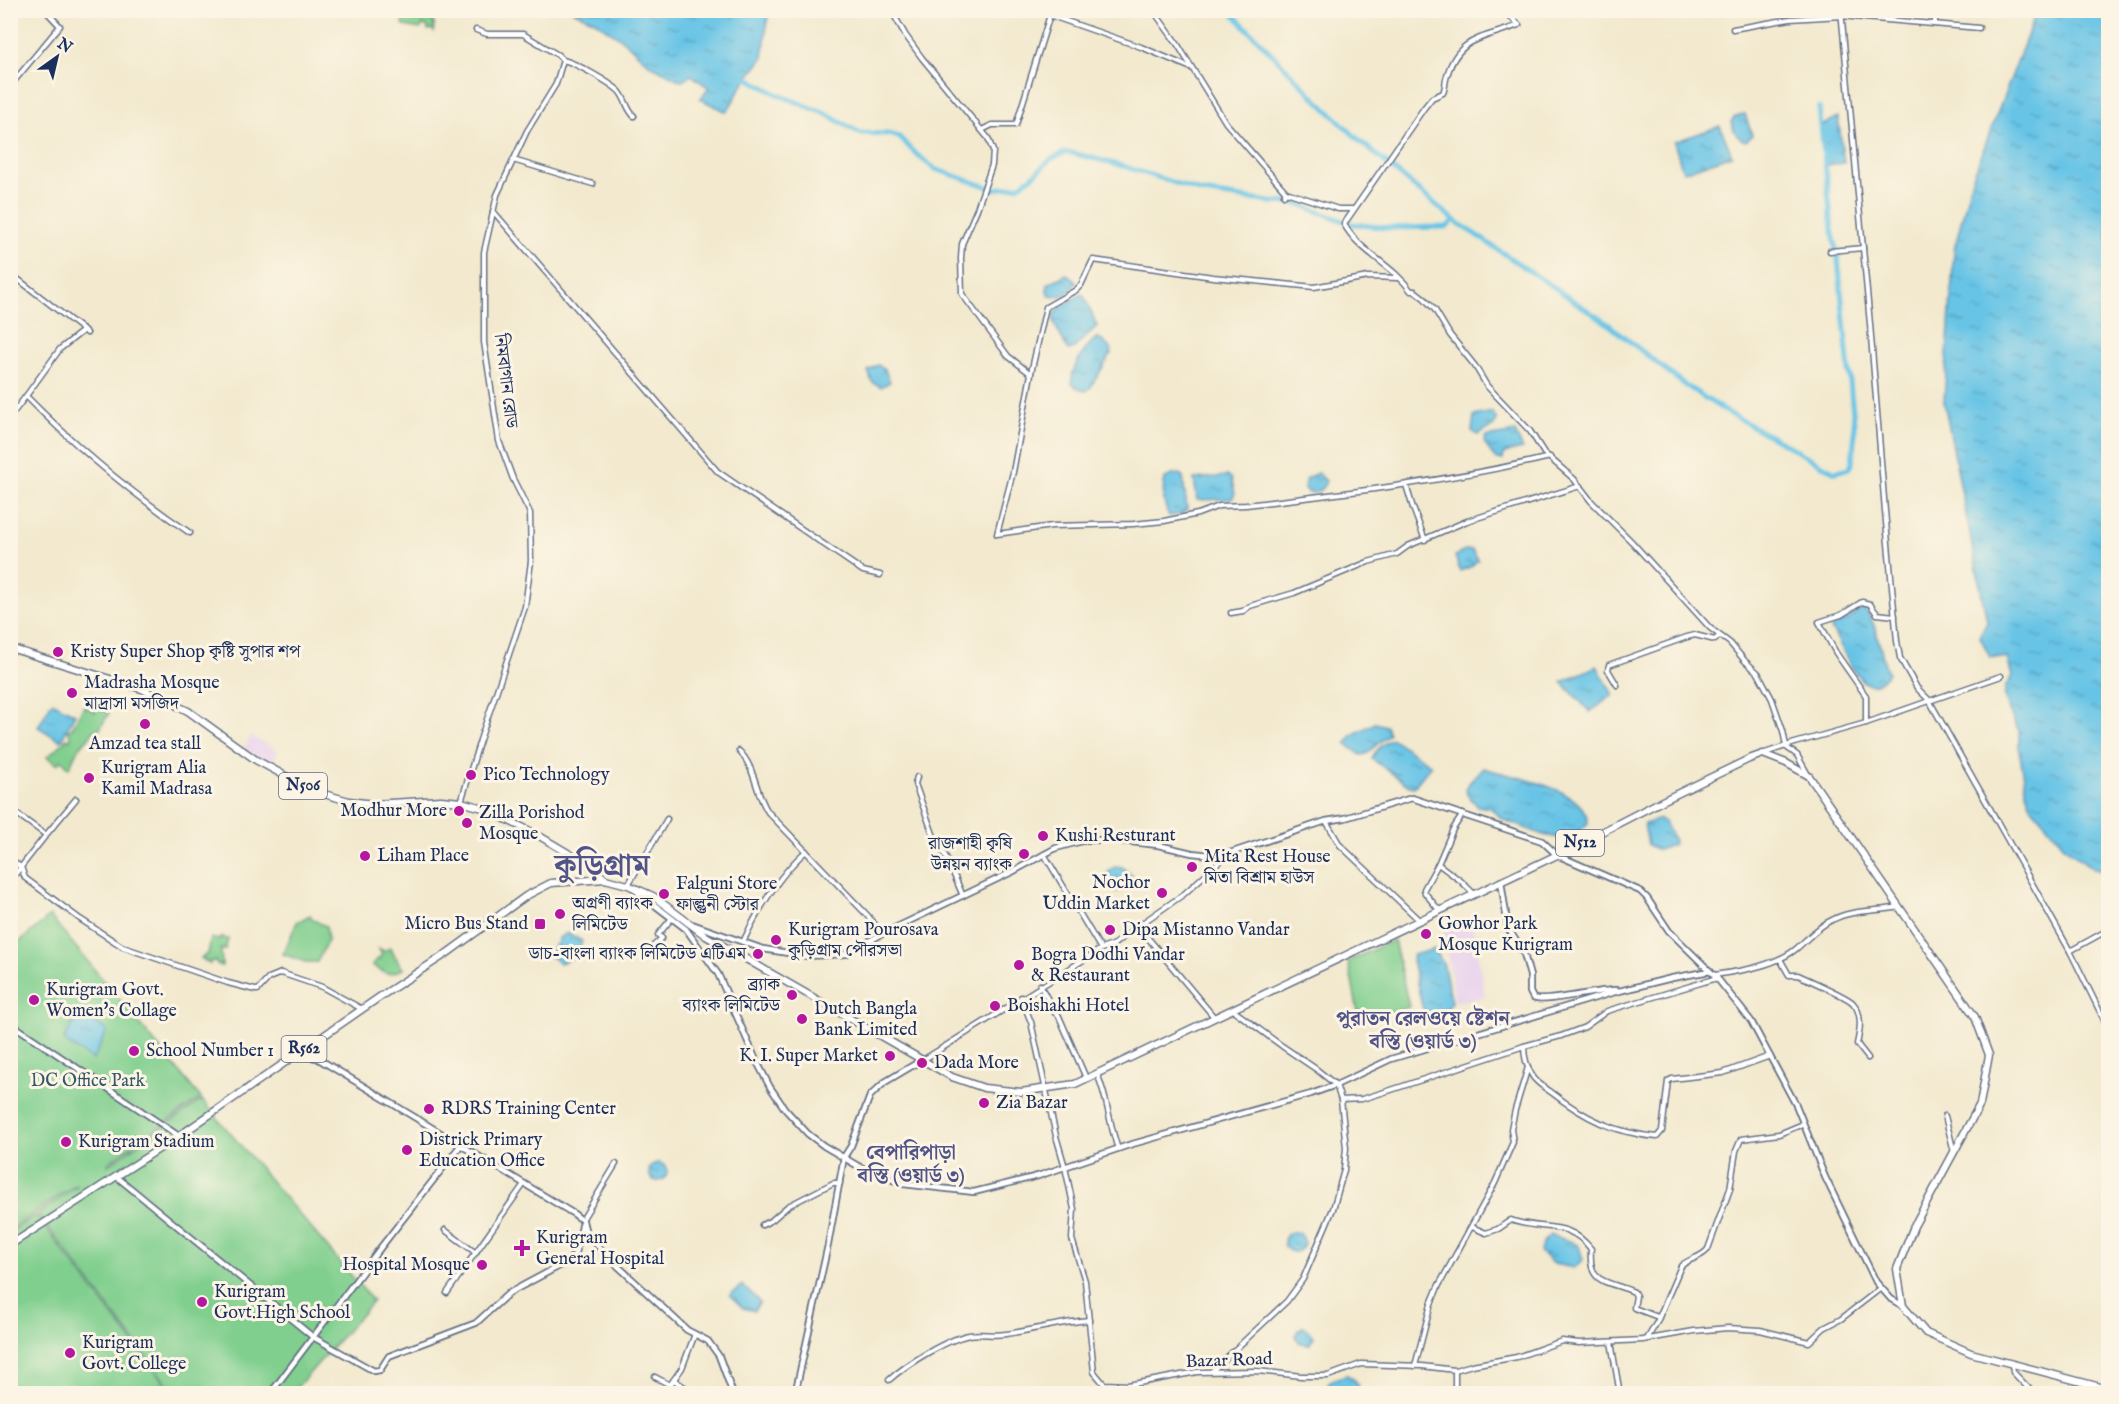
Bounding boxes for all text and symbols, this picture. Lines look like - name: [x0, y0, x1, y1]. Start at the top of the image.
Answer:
- north arrow: [27, 27, 87, 87]
- text: N: [52, 34, 76, 58]
- street label: নিমবাগান রোড: [488, 331, 522, 430]
- place label: Kristy Super Shop কৃষ্টি সুপার শপ: [70, 641, 301, 664]
- marker: Kristy Super Shop কৃষ্টি সুপার শপ: [51, 645, 65, 659]
- place label: Madrasha Mosque মাদ্রাসা মসজিদ: [83, 672, 220, 716]
- marker: Madrasha Mosque মাদ্রাসা মসজিদ: [65, 686, 79, 700]
- marker: Amzad tea stall: [138, 717, 152, 731]
- place label: Amzad tea stall: [88, 733, 201, 756]
- place label: Kurigram Alia Kamil Madrasa: [101, 757, 212, 801]
- place label: Pico Technology: [483, 764, 610, 787]
- marker: Pico Technology: [464, 768, 478, 782]
- marker: Kurigram Alia Kamil Madrasa: [82, 771, 96, 785]
- road number: N506: [279, 773, 327, 799]
- place label: Modhur More: [340, 800, 447, 823]
- place label: Zilla Porishod Mosque: [479, 802, 585, 846]
- marker: Modhur More: [452, 804, 466, 818]
- marker: Zilla Porishod Mosque: [460, 816, 474, 830]
- place label: Kushi Resturant: [1055, 825, 1176, 848]
- marker: Kushi Resturant: [1036, 829, 1050, 843]
- road number: N512: [1556, 830, 1604, 856]
- place label: রাজশাহী কৃষি উন্নয়ন ব্যাংক: [927, 833, 1013, 877]
- place label: Liham Place: [377, 845, 469, 868]
- district label: কুড়িগ্রাম: [552, 846, 651, 886]
- place label: Mita Rest House মিতা বিশ্রাম হাউস: [1203, 846, 1331, 890]
- marker: রাজশাহী কৃষি উন্নয়ন ব্যাংক: [1017, 847, 1031, 861]
- marker: Liham Place: [358, 849, 372, 863]
- marker: Mita Rest House মিতা বিশ্রাম হাউস: [1185, 860, 1199, 874]
- place label: Nochor Uddin Market: [1042, 872, 1150, 916]
- place label: Falguni Store ফাল্গুনী স্টোর: [675, 873, 777, 917]
- marker: Nochor Uddin Market: [1155, 886, 1169, 900]
- marker: Falguni Store ফাল্গুনী স্টোর: [657, 887, 671, 901]
- place label: অগ্রণী ব্যাংক লিমিটেড: [571, 893, 654, 937]
- marker: অগ্রণী ব্যাংক লিমিটেড: [553, 907, 567, 921]
- place label: Micro Bus Stand: [404, 913, 528, 936]
- place label: Gowhor Park Mosque Kurigram: [1438, 913, 1573, 957]
- marker: Micro Bus Stand: [533, 917, 547, 931]
- place label: Kurigram Pourosava কুড়িগ্রাম পৌরসভা: [787, 919, 939, 963]
- place label: Dipa Mistanno Vandar: [1122, 919, 1290, 942]
- marker: Dipa Mistanno Vandar: [1103, 923, 1117, 937]
- marker: Gowhor Park Mosque Kurigram: [1419, 927, 1433, 941]
- marker: Kurigram Pourosava কুড়িগ্রাম পৌরসভা: [769, 933, 783, 947]
- place label: ডাচ-বাংলা ব্যাংক লিমিটেড এটিএম: [527, 943, 747, 966]
- place label: Bogra Dodhi Vandar & Restaurant: [1031, 944, 1185, 988]
- marker: ডাচ-বাংলা ব্যাংক লিমিটেড এটিএম: [751, 947, 765, 961]
- marker: Bogra Dodhi Vandar & Restaurant: [1012, 958, 1026, 972]
- place label: ব্র্যাক ব্যাংক লিমিটেড: [682, 974, 781, 1018]
- place label: Kurigram Govt. Women's Collage: [46, 979, 177, 1023]
- marker: ব্র্যাক ব্যাংক লিমিটেড: [785, 988, 799, 1002]
- marker: Kurigram Govt. Women's Collage: [27, 993, 41, 1007]
- place label: Boishakhi Hotel: [1007, 995, 1129, 1018]
- place label: Dutch Bangla Bank Limited: [814, 998, 918, 1042]
- marker: Boishakhi Hotel: [988, 999, 1002, 1013]
- district label: পুরাতন রেলওয়ে ষ্টেশন বস্তি (ওয়ার্ড ৩): [1336, 1005, 1511, 1055]
- marker: Dutch Bangla Bank Limited: [795, 1012, 809, 1026]
- road number: R562: [282, 1036, 326, 1062]
- place label: School Number 1: [146, 1040, 274, 1063]
- marker: School Number 1: [127, 1044, 141, 1058]
- place label: K. I. Super Market: [739, 1045, 878, 1068]
- marker: K. I. Super Market: [883, 1049, 897, 1063]
- place label: Dada More: [934, 1052, 1019, 1075]
- marker: Dada More: [915, 1056, 929, 1070]
- park label: DC Office Park: [31, 1070, 146, 1093]
- place label: Zia Bazar: [996, 1092, 1068, 1115]
- marker: Zia Bazar: [977, 1096, 991, 1110]
- place label: RDRS Training Center: [441, 1098, 616, 1121]
- marker: RDRS Training Center: [422, 1102, 436, 1116]
- place label: Districk Primary Education Office: [419, 1129, 545, 1173]
- place label: Kurigram Stadium: [78, 1131, 215, 1154]
- marker: Kurigram Stadium: [59, 1135, 73, 1149]
- district label: বেপারিপাড়া বস্তি (ওয়ার্ড ৩): [856, 1139, 965, 1189]
- marker: Districk Primary Education Office: [400, 1143, 414, 1157]
- place label: Kurigram General Hospital: [536, 1227, 664, 1271]
- marker: Kurigram General Hospital: [513, 1239, 531, 1257]
- place label: Hospital Mosque: [342, 1254, 470, 1277]
- marker: Hospital Mosque: [475, 1258, 489, 1272]
- place label: Kurigram Govt.High School: [214, 1281, 350, 1325]
- marker: Kurigram Govt.High School: [195, 1295, 209, 1309]
- place label: Kurigram Govt. College: [82, 1332, 186, 1376]
- marker: Kurigram Govt. College: [63, 1346, 77, 1360]
- street label: Bazar Road: [1185, 1348, 1273, 1374]

